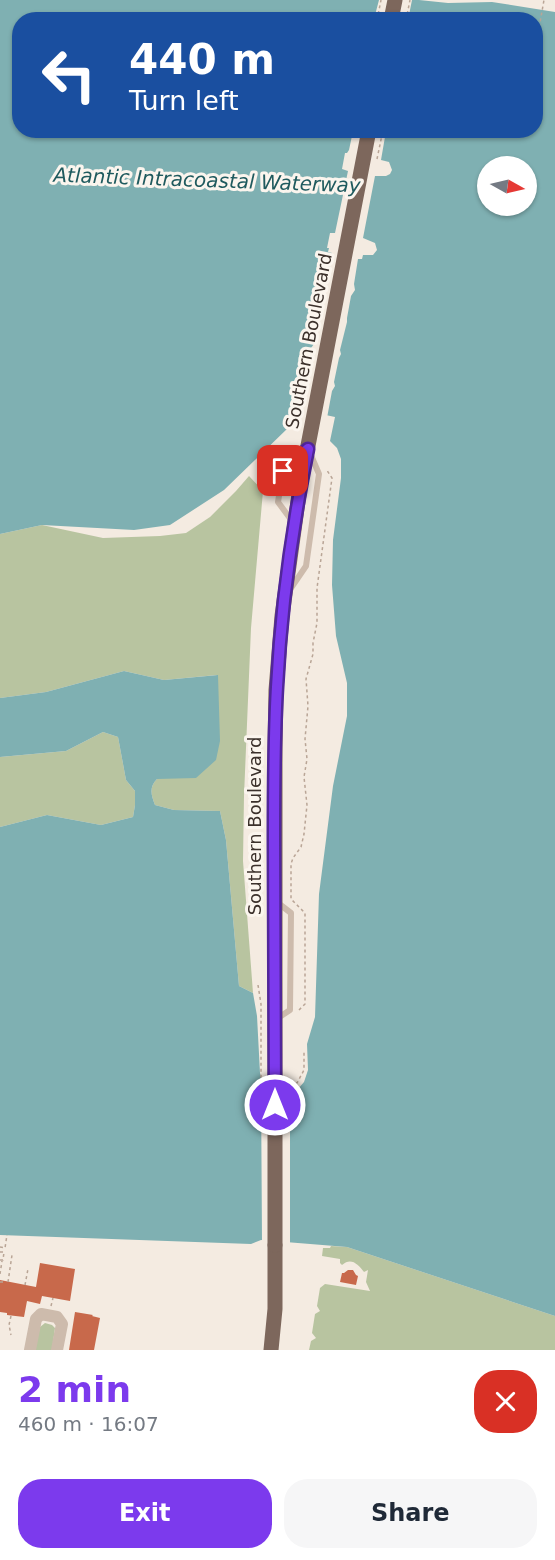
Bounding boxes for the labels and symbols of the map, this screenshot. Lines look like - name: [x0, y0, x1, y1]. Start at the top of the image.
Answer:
- north arrow: [477, 156, 537, 216]
- water label: Atlantic Intracoastal Waterway: [51, 163, 362, 197]
- street label: Southern Boulevard: [281, 251, 336, 431]
- pin: [257, 445, 308, 496]
- street label: Southern Boulevard: [244, 737, 265, 915]
- position arrow: [243, 1073, 307, 1137]

